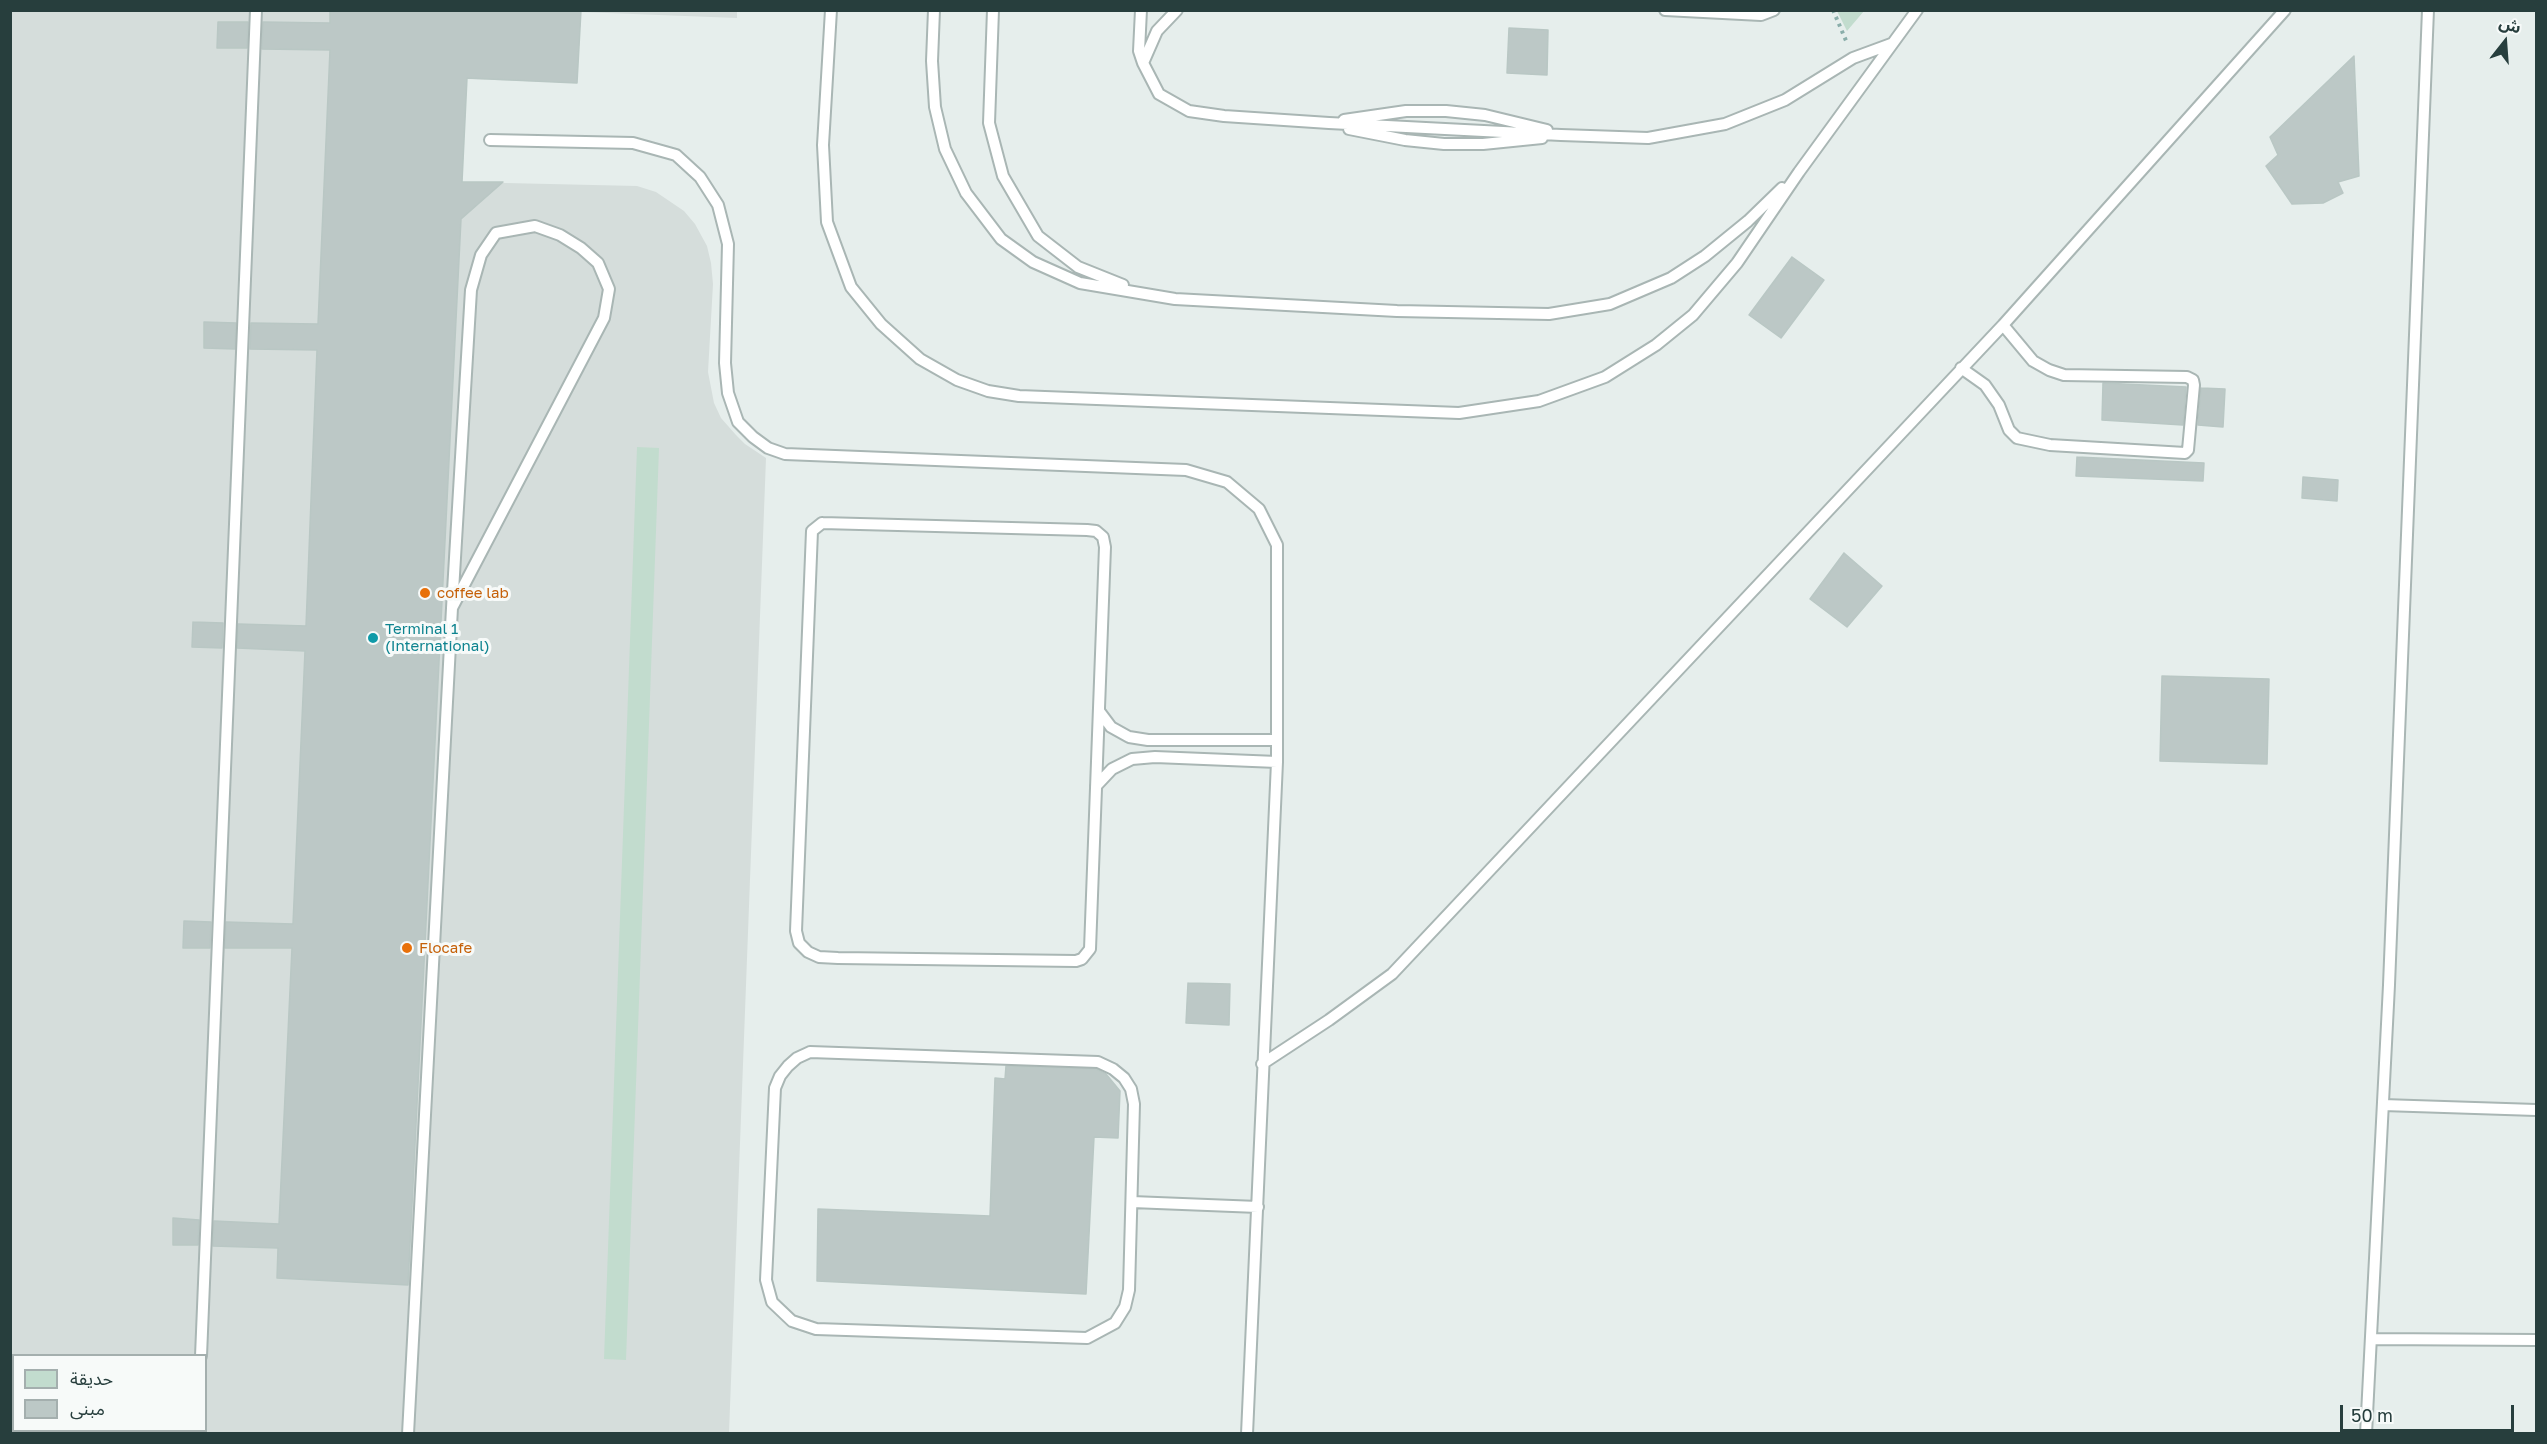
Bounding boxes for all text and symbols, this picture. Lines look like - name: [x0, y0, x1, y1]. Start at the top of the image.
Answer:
- north arrow: [2475, 12, 2535, 72]
- text: ش: [2497, 12, 2524, 38]
- place label: coffee lab: [437, 584, 509, 602]
- marker: coffee lab: [418, 586, 432, 600]
- place label: Terminal 1 (International): [385, 620, 490, 655]
- marker: Terminal 1 (International): [366, 631, 380, 645]
- place label: Flocafe: [419, 939, 472, 957]
- marker: Flocafe: [400, 941, 414, 955]
- legend: [12, 1354, 207, 1432]
- text: حديقة: [70, 1367, 113, 1389]
- scale bar: [2343, 1393, 2517, 1431]
- text: مبنى: [70, 1397, 105, 1419]
- text: 50 m: [2351, 1404, 2393, 1426]

